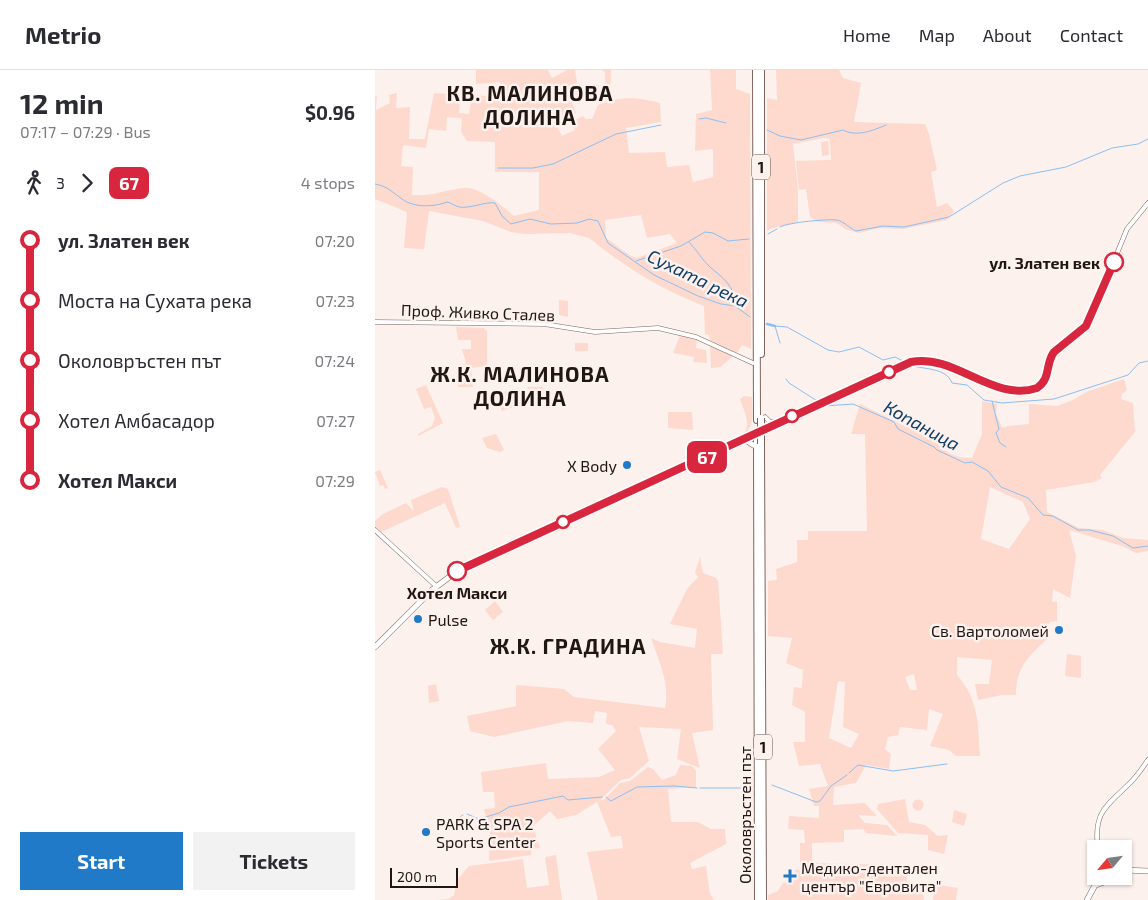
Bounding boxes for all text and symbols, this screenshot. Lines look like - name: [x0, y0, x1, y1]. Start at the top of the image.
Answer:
- text: Metrio: [25, 20, 101, 49]
- text: Home: [843, 24, 891, 46]
- text: Map: [919, 24, 955, 46]
- text: About: [983, 24, 1032, 46]
- text: Contact: [1060, 24, 1123, 46]
- district label: КВ. МАЛИНОВА ДОЛИНА: [446, 80, 614, 129]
- text: 12 min: [20, 86, 104, 120]
- text: $0.96: [305, 101, 355, 124]
- text: 07:17 – 07:29 · Bus: [20, 122, 151, 141]
- road number: 1: [752, 154, 770, 180]
- icon: walk: [20, 169, 48, 197]
- icon: forward: [73, 169, 101, 197]
- text: 67: [119, 172, 139, 194]
- text: 3: [56, 173, 65, 192]
- text: 4 stops: [301, 173, 355, 192]
- text: ул. Златен век: [58, 229, 189, 252]
- text: 07:20: [315, 231, 355, 250]
- water label: Сухата река: [644, 244, 752, 312]
- marker: ул. Златен век: [1104, 252, 1124, 272]
- place label: ул. Златен век: [989, 253, 1100, 272]
- text: Моста на Сухата река: [58, 289, 252, 312]
- text: 07:23: [315, 291, 355, 310]
- street label: Проф. Живко Сталев: [401, 300, 555, 324]
- text: Околовръстен път: [58, 349, 222, 372]
- text: 07:24: [315, 351, 355, 370]
- district label: Ж.К. МАЛИНОВА ДОЛИНА: [430, 361, 610, 410]
- unlabelled marker: [882, 365, 896, 379]
- water label: Копаница: [880, 395, 964, 455]
- text: Хотел Амбасадор: [58, 409, 215, 432]
- unlabelled marker: [785, 409, 799, 423]
- text: 07:27: [316, 411, 355, 430]
- line badge: 67: [685, 441, 729, 473]
- text: 67: [697, 446, 717, 468]
- place label: X Body: [567, 456, 618, 475]
- marker: X Body: [621, 459, 633, 471]
- text: Хотел Макси: [58, 469, 177, 492]
- text: 07:29: [315, 471, 355, 490]
- unlabelled marker: [556, 515, 570, 529]
- marker: Хотел Макси: [447, 561, 467, 581]
- place label: Хотел Макси: [407, 583, 507, 602]
- place label: Pulse: [428, 610, 468, 629]
- marker: Pulse: [412, 613, 424, 625]
- place label: Св. Вартоломей: [931, 621, 1049, 640]
- marker: Св. Вартоломей: [1053, 624, 1065, 636]
- district label: Ж.К. ГРАДИНА: [490, 633, 646, 658]
- road number: 1: [754, 734, 772, 760]
- street label: Околовръстен път: [735, 746, 754, 884]
- place label: PARK & SPA 2 Sports Center: [436, 814, 536, 851]
- marker: PARK & SPA 2 Sports Center: [420, 826, 432, 838]
- button: Start: [20, 832, 183, 890]
- button: Tickets: [193, 832, 355, 890]
- north arrow: [1087, 840, 1133, 885]
- map controls: [1087, 840, 1132, 885]
- place label: Медико-дентален център "Евровита": [801, 858, 941, 895]
- scale bar: [390, 865, 457, 888]
- text: 200 m: [397, 868, 437, 885]
- marker: Медико-дентален център "Евровита": [783, 869, 797, 883]

